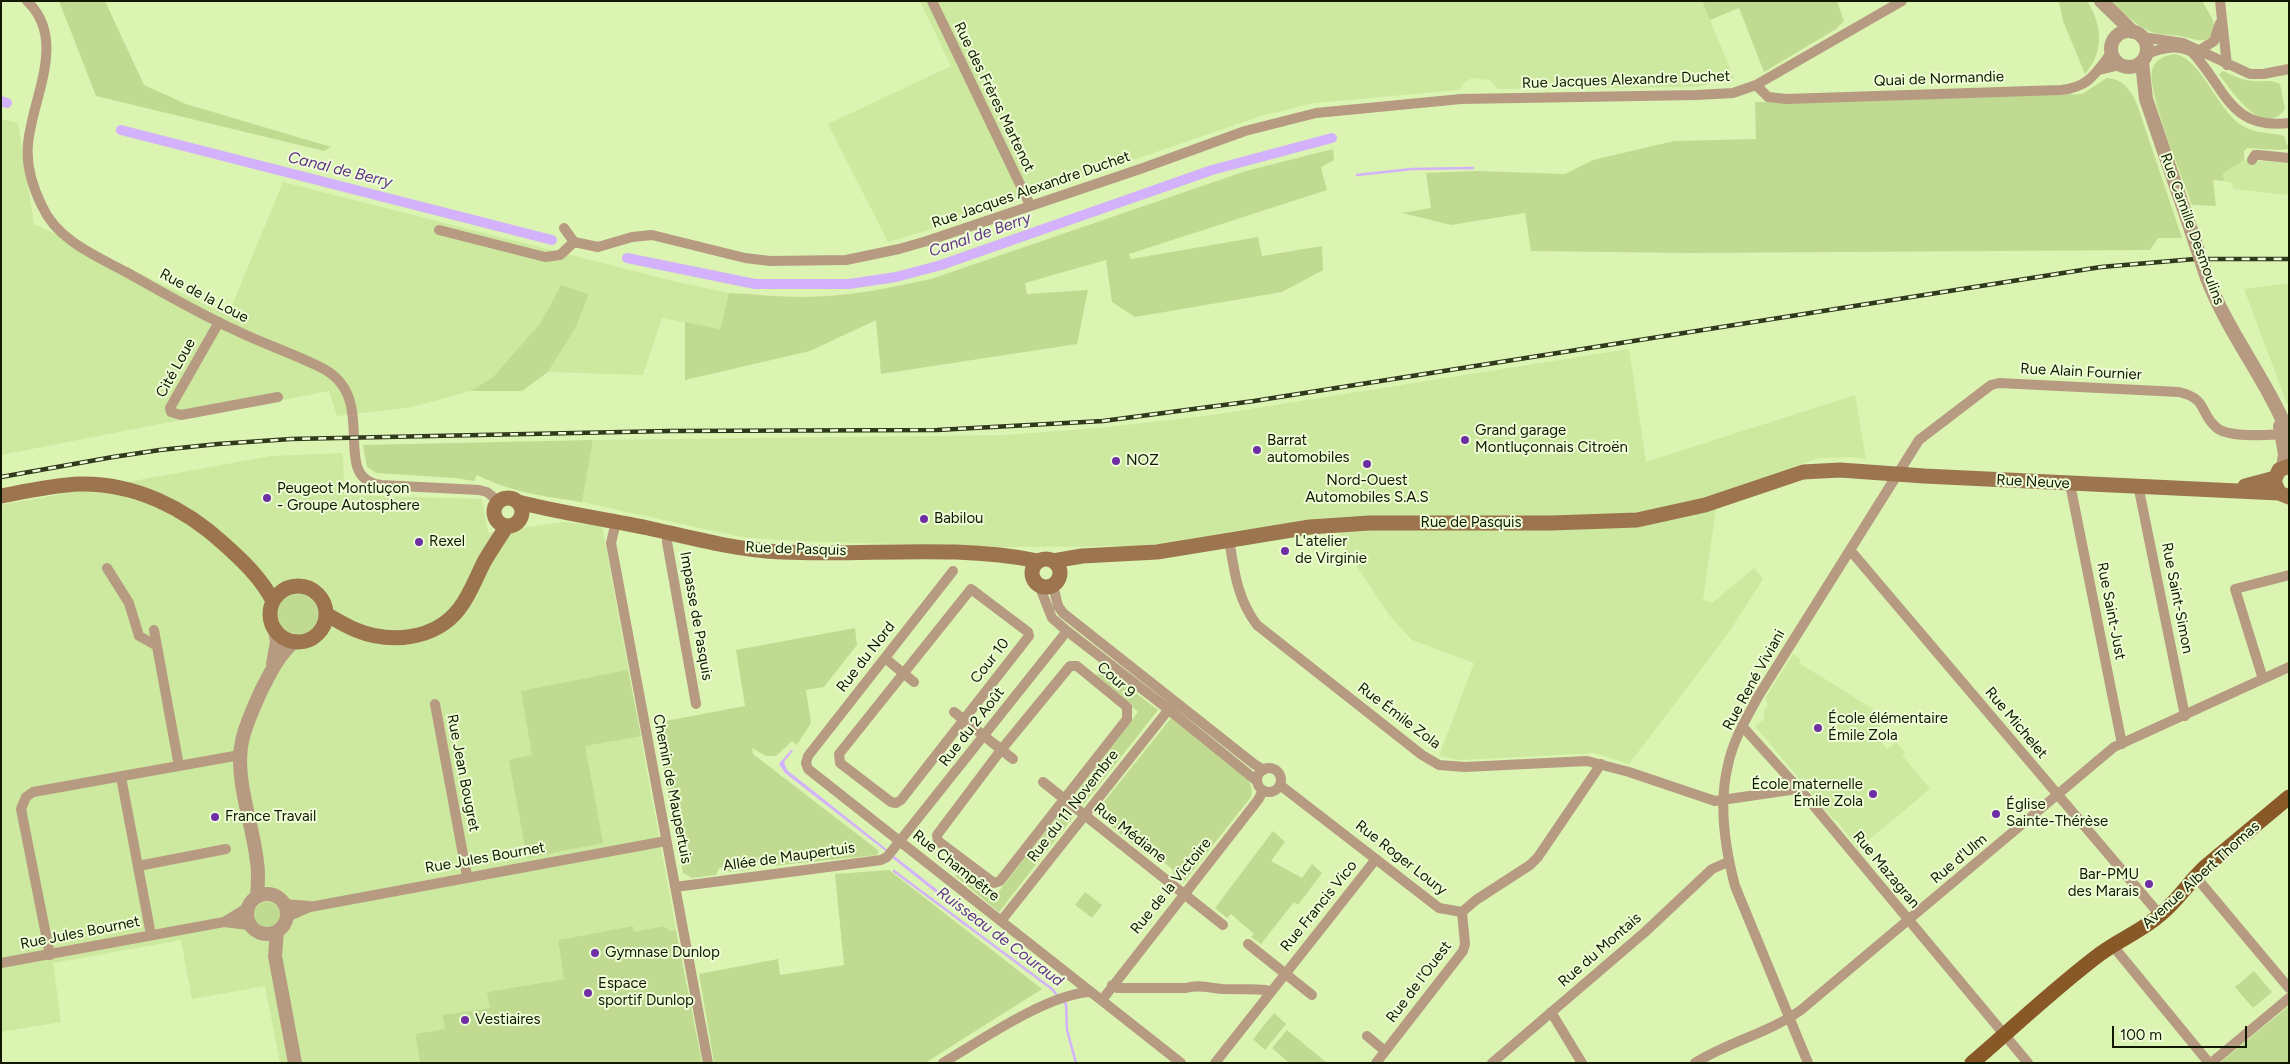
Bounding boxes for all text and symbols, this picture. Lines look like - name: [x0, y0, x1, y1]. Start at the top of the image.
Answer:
- street label: Rue des Frères Martenot: [950, 19, 1038, 175]
- street label: Rue Jacques Alexandre Duchet: [1521, 67, 1731, 93]
- street label: Quai de Normandie: [1874, 68, 2004, 90]
- water label: Canal de Berry: [286, 148, 394, 192]
- street label: Rue Jacques Alexandre Duchet: [929, 148, 1133, 232]
- street label: Rue Camille Desmoulins: [2156, 151, 2228, 307]
- water label: Canal de Berry: [926, 209, 1034, 261]
- street label: Rue de la Loue: [156, 265, 252, 327]
- street label: Cité Loue: [152, 335, 200, 401]
- street label: Rue Alain Fournier: [2020, 360, 2142, 384]
- place label: Grand garage Montluçonnais Citroën: [1475, 422, 1628, 457]
- place label: Barrat automobiles: [1267, 432, 1350, 467]
- marker: Grand garage Montluçonnais Citroën: [1459, 434, 1471, 446]
- marker: Barrat automobiles: [1251, 444, 1263, 456]
- place label: NOZ: [1126, 452, 1159, 470]
- marker: NOZ: [1110, 455, 1122, 467]
- marker: Nord-Ouest Automobiles S.A.S: [1361, 458, 1373, 470]
- street label: Rue Neuve: [1996, 471, 2070, 493]
- place label: Nord-Ouest Automobiles S.A.S: [1305, 472, 1429, 507]
- place label: Peugeot Montluçon - Groupe Autosphere: [277, 480, 420, 515]
- marker: Peugeot Montluçon - Groupe Autosphere: [261, 492, 273, 504]
- place label: Babilou: [934, 510, 983, 528]
- marker: Babilou: [918, 513, 930, 525]
- street label: Rue de Pasquis: [1420, 514, 1522, 532]
- place label: Rexel: [429, 533, 465, 551]
- place label: L'atelier de Virginie: [1295, 533, 1367, 568]
- marker: Rexel: [413, 536, 425, 548]
- street label: Rue de Pasquis: [745, 538, 847, 560]
- street label: Rue Saint-Simon: [2157, 541, 2197, 655]
- marker: L'atelier de Virginie: [1279, 545, 1291, 557]
- street label: Impasse de Pasquis: [676, 550, 716, 682]
- street label: Rue Saint-Just: [2093, 561, 2129, 661]
- street label: Rue du Nord: [833, 618, 899, 696]
- street label: Rue René Viviani: [1719, 627, 1789, 733]
- street label: Cour 10: [967, 635, 1013, 687]
- street label: Cour 9: [1093, 658, 1139, 702]
- street label: Rue Émile Zola: [1354, 679, 1444, 753]
- street label: Rue du 2 Août: [936, 684, 1008, 770]
- street label: Rue Michelet: [1981, 684, 2051, 762]
- place label: École élémentaire Émile Zola: [1828, 710, 1948, 745]
- street label: Rue Jean Bougret: [443, 713, 483, 833]
- street label: Chemin de Maupertuis: [649, 713, 695, 865]
- marker: École élémentaire Émile Zola: [1812, 722, 1824, 734]
- street label: Rue du 11 Novembre: [1024, 746, 1122, 866]
- place label: École maternelle Émile Zola: [1751, 776, 1863, 811]
- marker: École maternelle Émile Zola: [1867, 788, 1879, 800]
- place label: Église Sainte-Thérèse: [2006, 796, 2108, 831]
- street label: Rue Médiane: [1090, 799, 1170, 867]
- place label: France Travail: [225, 808, 316, 826]
- marker: Église Sainte-Thérèse: [1990, 808, 2002, 820]
- marker: France Travail: [209, 811, 221, 823]
- street label: Rue Roger Loury: [1352, 817, 1450, 899]
- street label: Avenue Albert Thomas: [2138, 817, 2264, 933]
- street label: Rue Champêtre: [909, 827, 1003, 905]
- street label: Rue Mazagran: [1849, 828, 1923, 912]
- street label: Rue d'Ulm: [1927, 830, 1991, 888]
- street label: Rue de la Victoire: [1127, 834, 1215, 938]
- street label: Rue Jules Bournet: [424, 839, 546, 877]
- street label: Allée de Maupertuis: [722, 839, 856, 875]
- street label: Rue Francis Vico: [1277, 857, 1361, 955]
- place label: Bar-PMU des Marais: [2068, 866, 2139, 901]
- marker: Bar-PMU des Marais: [2143, 878, 2155, 890]
- water label: Ruisseau de Couraud: [933, 883, 1067, 991]
- street label: Rue du Montais: [1555, 909, 1645, 991]
- street label: Rue Jules Bournet: [19, 913, 141, 953]
- street label: Rue de l'Ouest: [1382, 938, 1456, 1026]
- place label: Gymnase Dunlop: [605, 944, 720, 962]
- marker: Gymnase Dunlop: [589, 947, 601, 959]
- place label: Espace sportif Dunlop: [598, 975, 694, 1010]
- marker: Espace sportif Dunlop: [582, 987, 594, 999]
- place label: Vestiaires: [475, 1011, 541, 1029]
- marker: Vestiaires: [459, 1014, 471, 1026]
- scale bar: [2115, 1016, 2250, 1048]
- text: 100 m: [2120, 1026, 2162, 1044]

